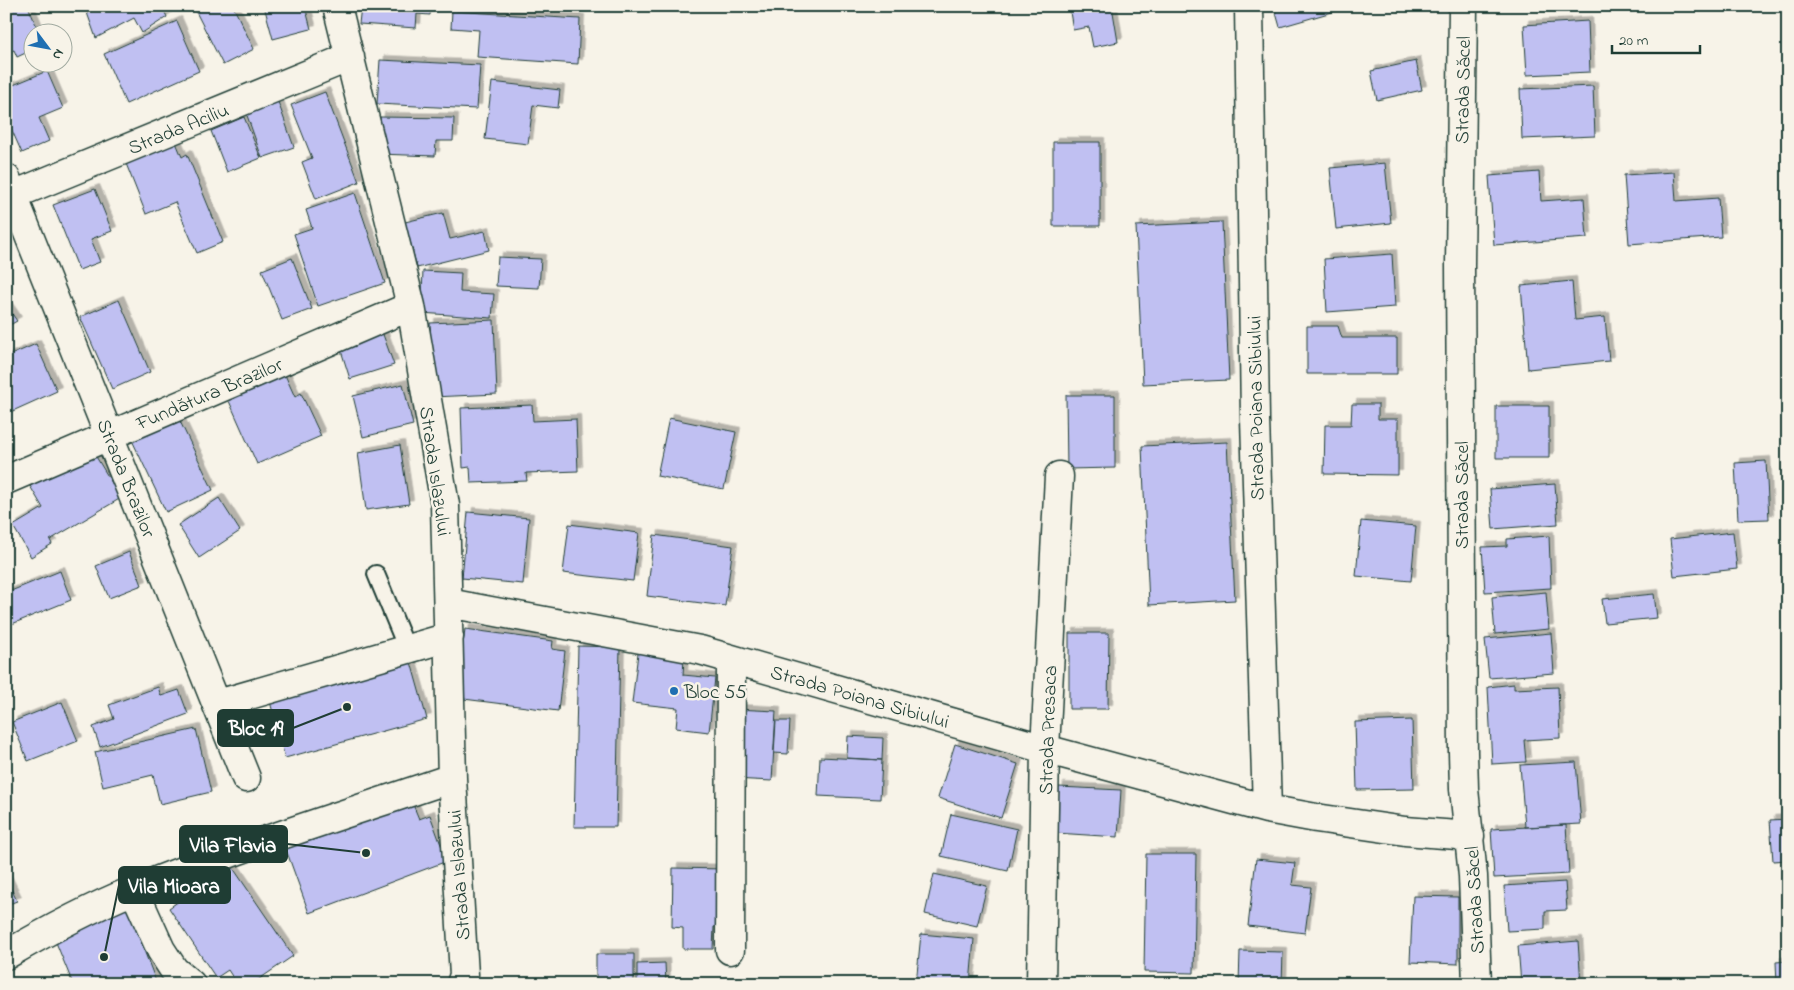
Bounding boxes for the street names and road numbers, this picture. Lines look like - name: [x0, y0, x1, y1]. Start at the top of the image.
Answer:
- street label: Strada Săcel: [1449, 36, 1480, 144]
- street label: Strada Aciliu: [124, 97, 234, 164]
- street label: Strada Poiana Sibiului: [1241, 315, 1274, 501]
- street label: Fundătura Brazilor: [131, 351, 288, 440]
- street label: Strada Islazului: [410, 405, 457, 538]
- street label: Strada Brazilor: [88, 415, 162, 544]
- street label: Strada Săcel: [1449, 441, 1478, 549]
- street label: Strada Poiana Sibiului: [767, 659, 952, 738]
- street label: Strada Presaca: [1033, 665, 1066, 795]
- street label: Strada Islazului: [441, 809, 480, 941]
- street label: Strada Săcel: [1459, 845, 1494, 954]

